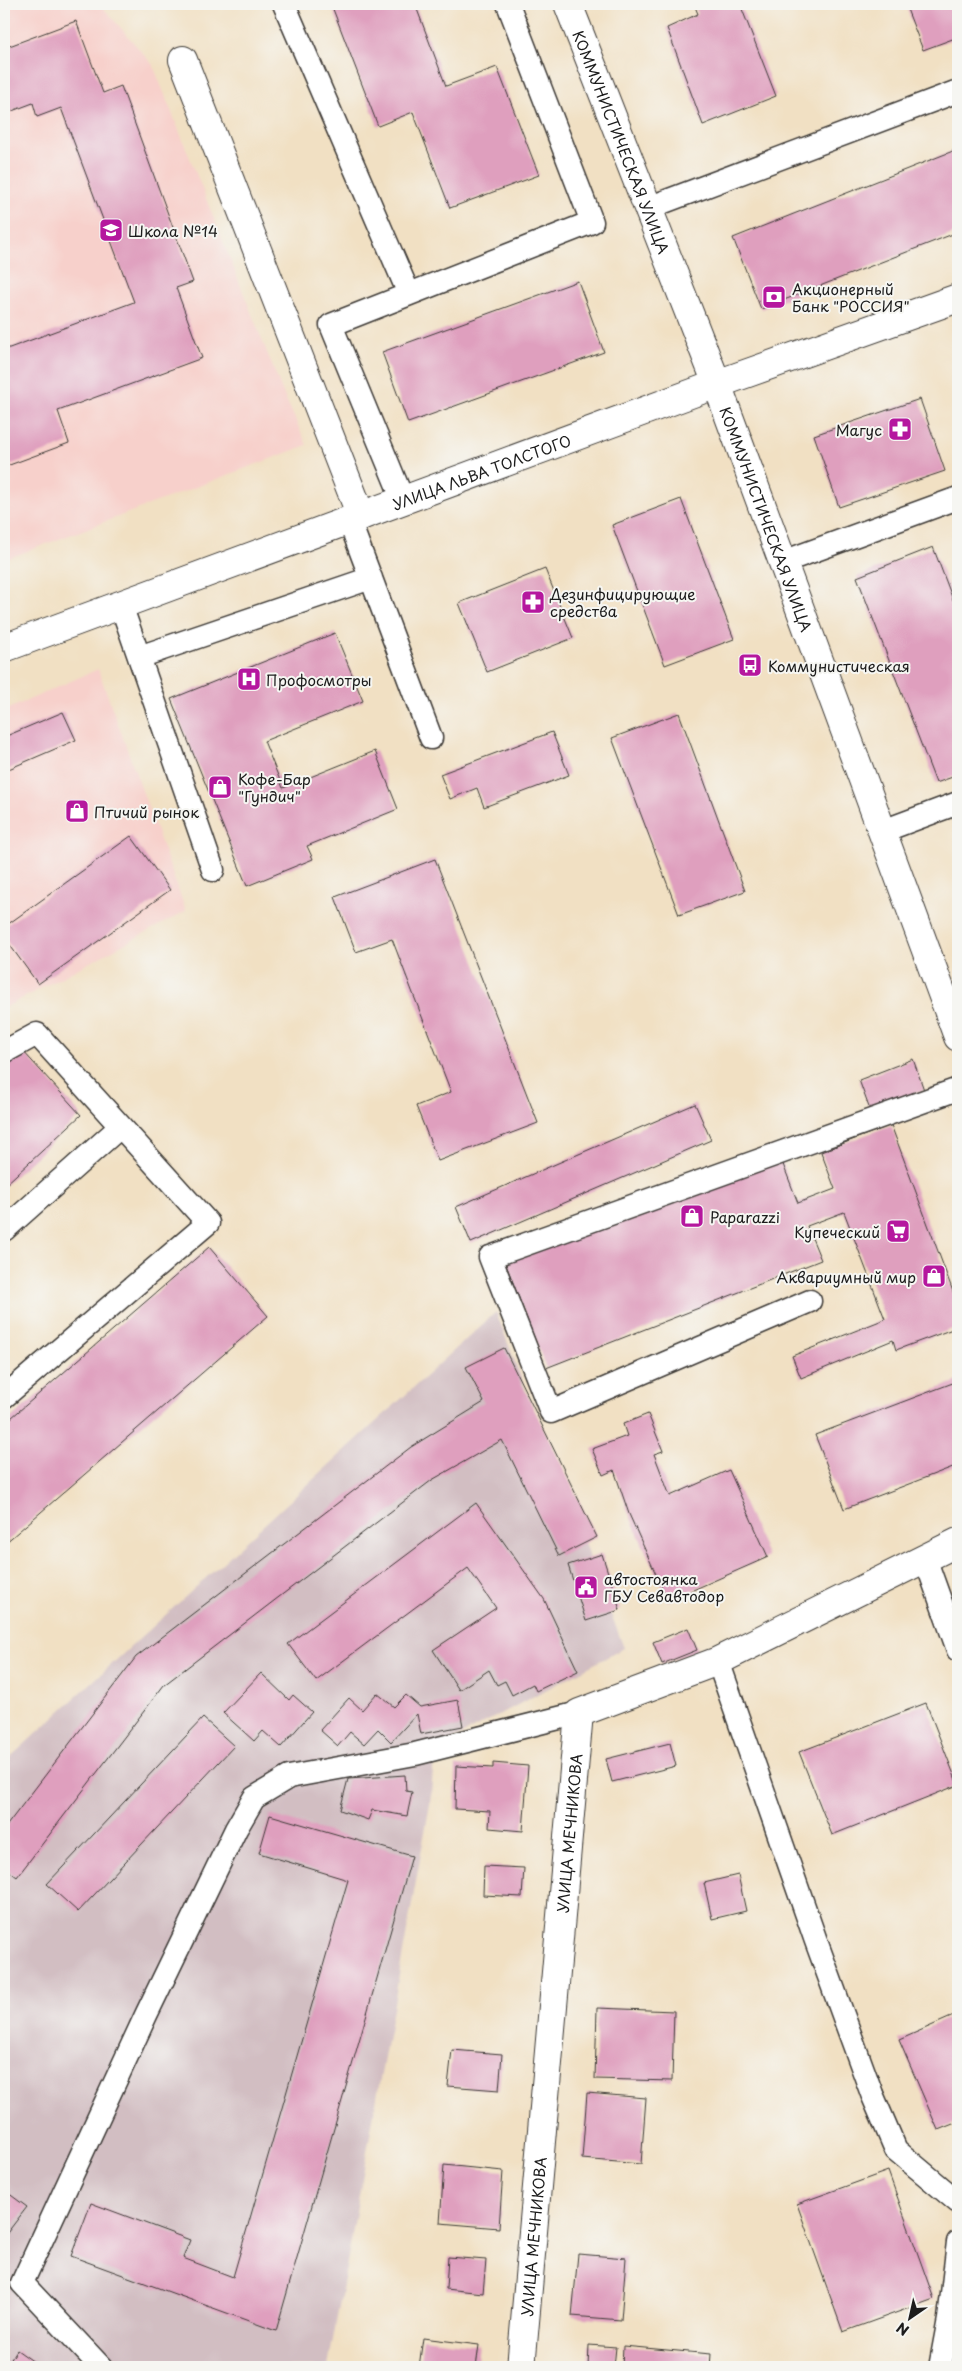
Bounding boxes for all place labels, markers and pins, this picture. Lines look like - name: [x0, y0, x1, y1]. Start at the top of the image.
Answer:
- school or university icon: Школа №14: [98, 217, 124, 243]
- place label: Школа №14: [128, 219, 218, 242]
- place label: Акционерный Банк "РОССИЯ": [792, 277, 910, 317]
- bank icon: Акционерный Банк "РОССИЯ": [761, 284, 787, 310]
- pharmacy icon: Магус: [887, 416, 913, 442]
- place label: Магус: [836, 418, 882, 441]
- place label: Дезинфицирующие средства: [549, 582, 695, 622]
- pharmacy icon: Дезинфицирующие средства: [520, 589, 546, 615]
- bus stop icon: Коммунистическая: [737, 652, 763, 678]
- place label: Коммунистическая: [768, 654, 910, 677]
- hospital icon: Профосмотры: [236, 666, 262, 692]
- place label: Профосмотры: [266, 668, 371, 691]
- place label: Кофе-Бар "Гундич": [238, 767, 311, 807]
- shop icon: Кофе-Бар "Гундич": [207, 774, 233, 800]
- shop icon: Птичий рынок: [64, 798, 90, 824]
- place label: Птичий рынок: [94, 800, 199, 823]
- shop icon: Paparazzi: [679, 1203, 705, 1229]
- place label: Paparazzi: [710, 1205, 780, 1228]
- supermarket icon: Купеческий: [885, 1218, 911, 1244]
- place label: Купеческий: [794, 1220, 880, 1243]
- shop icon: Аквариумный мир: [921, 1263, 947, 1289]
- place label: Аквариумный мир: [776, 1265, 916, 1288]
- place label: автостоянка ГБУ Севавтодор: [604, 1567, 724, 1607]
- public building icon: автостоянка ГБУ Севавтодор: [573, 1574, 599, 1600]

